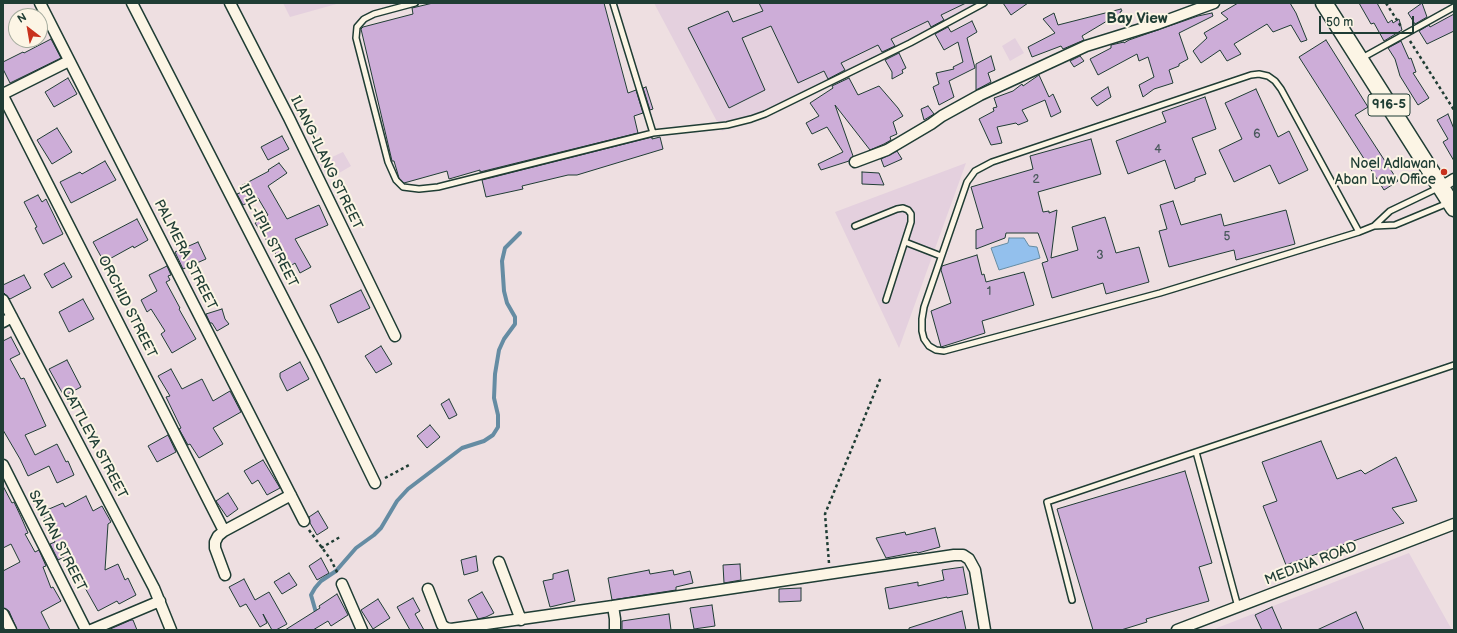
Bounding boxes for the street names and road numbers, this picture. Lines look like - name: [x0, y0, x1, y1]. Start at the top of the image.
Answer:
- street label: ILANG-ILANG STREET: [286, 94, 366, 232]
- road number: 916-5: [1368, 94, 1410, 116]
- street label: IPIL-IPIL STREET: [235, 182, 301, 290]
- street label: PALMERA STREET: [150, 197, 220, 313]
- street label: ORCHID STREET: [94, 253, 160, 361]
- street label: CATTLEYA STREET: [57, 384, 131, 502]
- street label: SANTAN STREET: [24, 488, 90, 594]
- street label: MEDINA ROAD: [1262, 539, 1360, 589]

